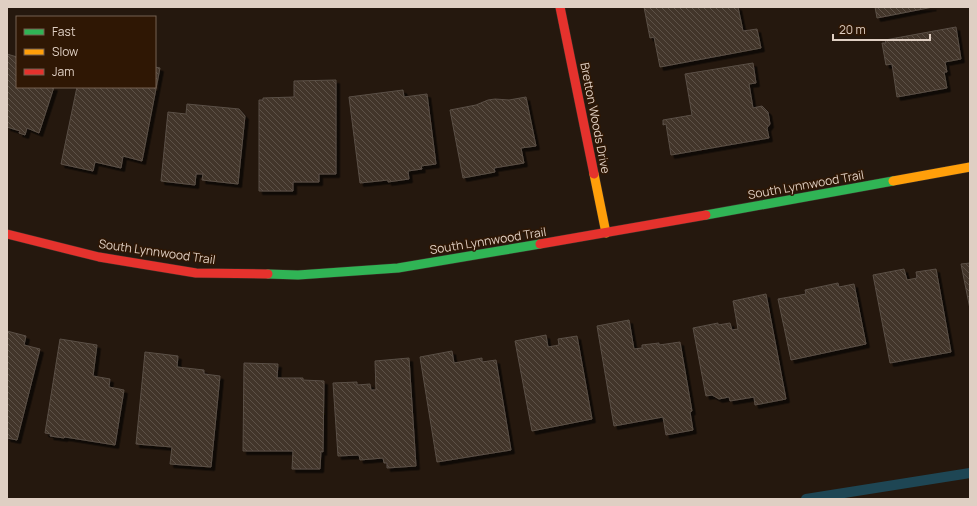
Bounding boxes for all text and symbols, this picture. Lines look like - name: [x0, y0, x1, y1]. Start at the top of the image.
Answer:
- legend: [16, 16, 156, 88]
- scale bar: [833, 16, 930, 42]
- text: 20 m: [839, 21, 866, 38]
- text: Fast: [52, 23, 76, 40]
- text: Slow: [52, 43, 78, 60]
- street label: Bretton Woods Drive: [576, 61, 615, 175]
- text: Jam: [52, 63, 74, 80]
- street label: South Lynnwood Trail: [746, 166, 865, 203]
- street label: South Lynnwood Trail: [428, 223, 547, 258]
- street label: South Lynnwood Trail: [98, 235, 217, 268]

